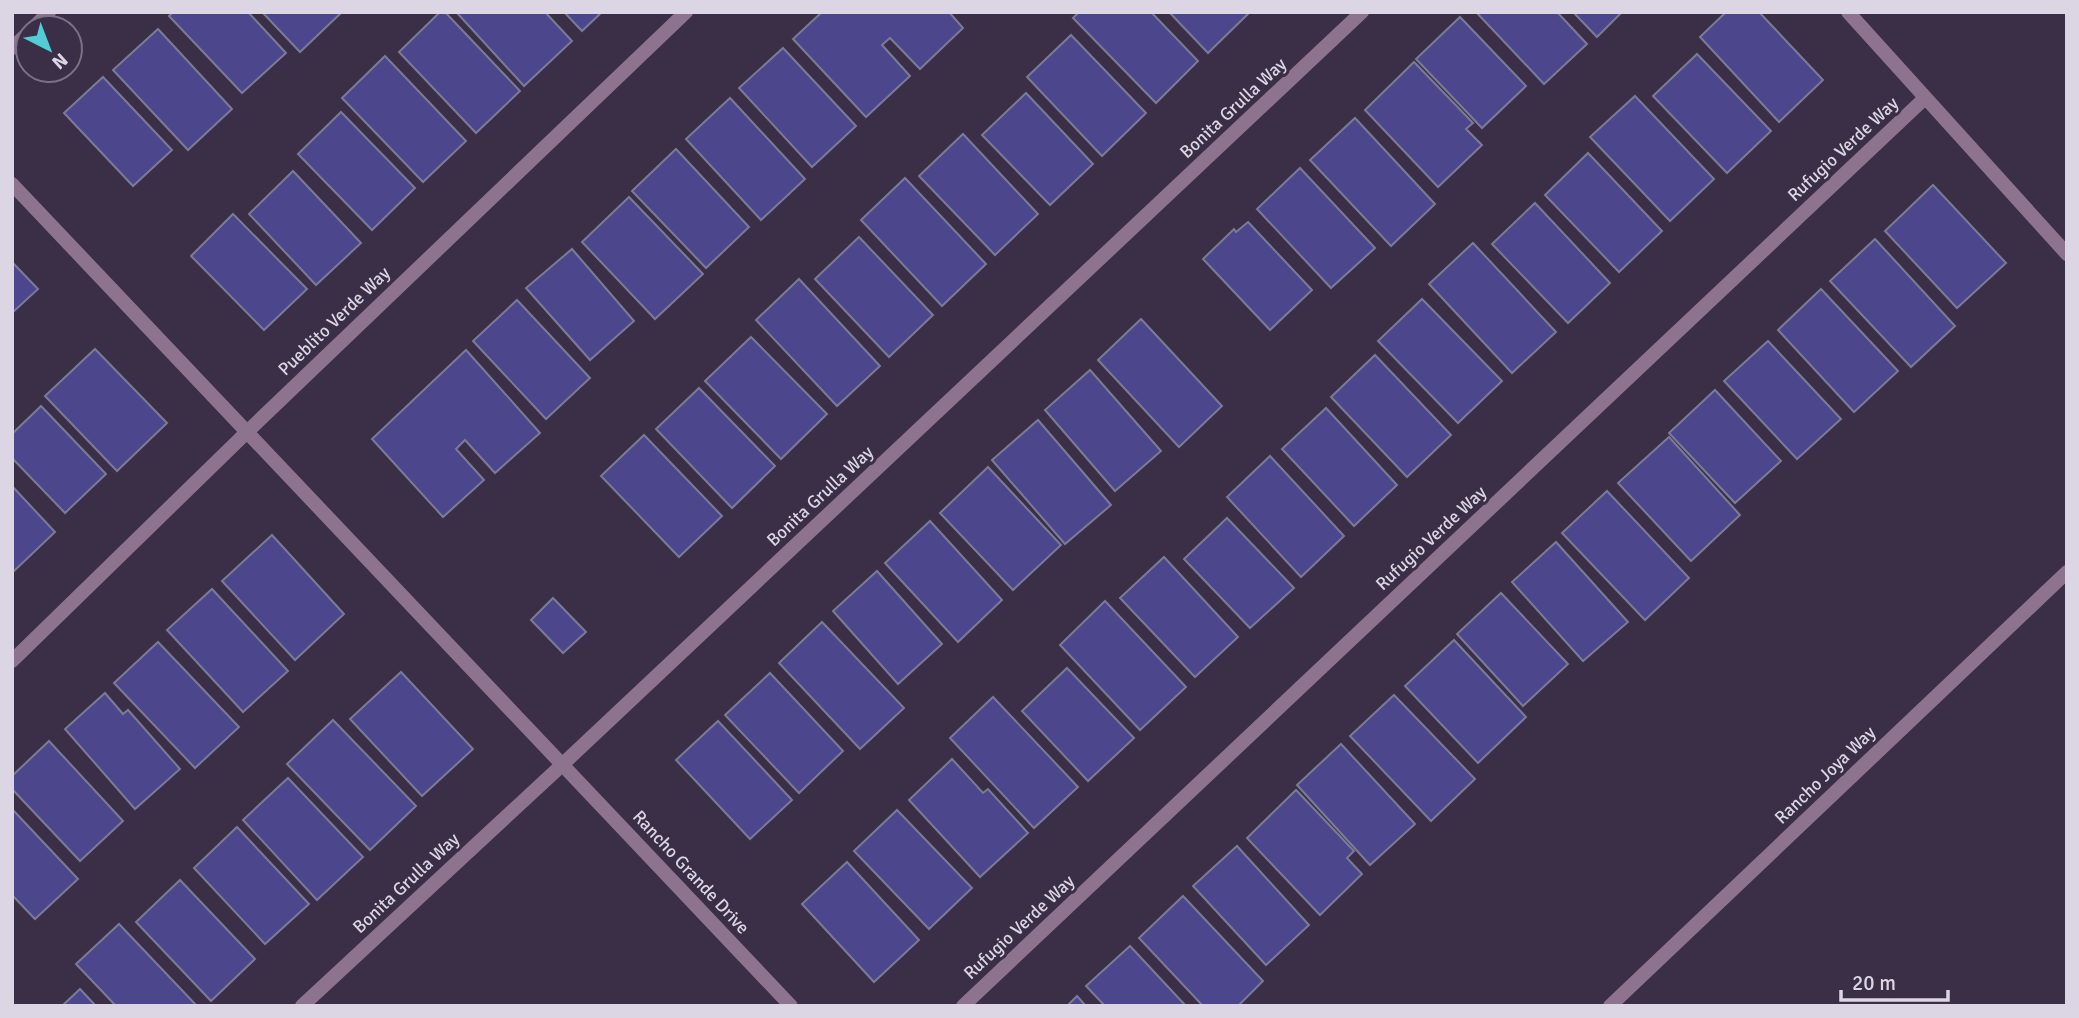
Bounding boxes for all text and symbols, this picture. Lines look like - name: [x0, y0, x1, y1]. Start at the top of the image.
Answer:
- north arrow: [14, 14, 84, 84]
- text: N: [47, 48, 73, 74]
- street label: Bonita Grulla Way: [1175, 53, 1291, 163]
- street label: Rufugio Verde Way: [1783, 92, 1903, 206]
- street label: Pueblito Verde Way: [273, 262, 395, 380]
- street label: Bonita Grulla Way: [762, 441, 878, 551]
- street label: Rufugio Verde Way: [1371, 481, 1491, 595]
- street label: Rancho Joya Way: [1770, 721, 1880, 829]
- street label: Rancho Grande Drive: [628, 806, 754, 938]
- street label: Bonita Grulla Way: [348, 828, 464, 938]
- street label: Rufugio Verde Way: [959, 870, 1079, 984]
- scale bar: [1841, 958, 1948, 1002]
- text: 20 m: [1852, 970, 1896, 996]

